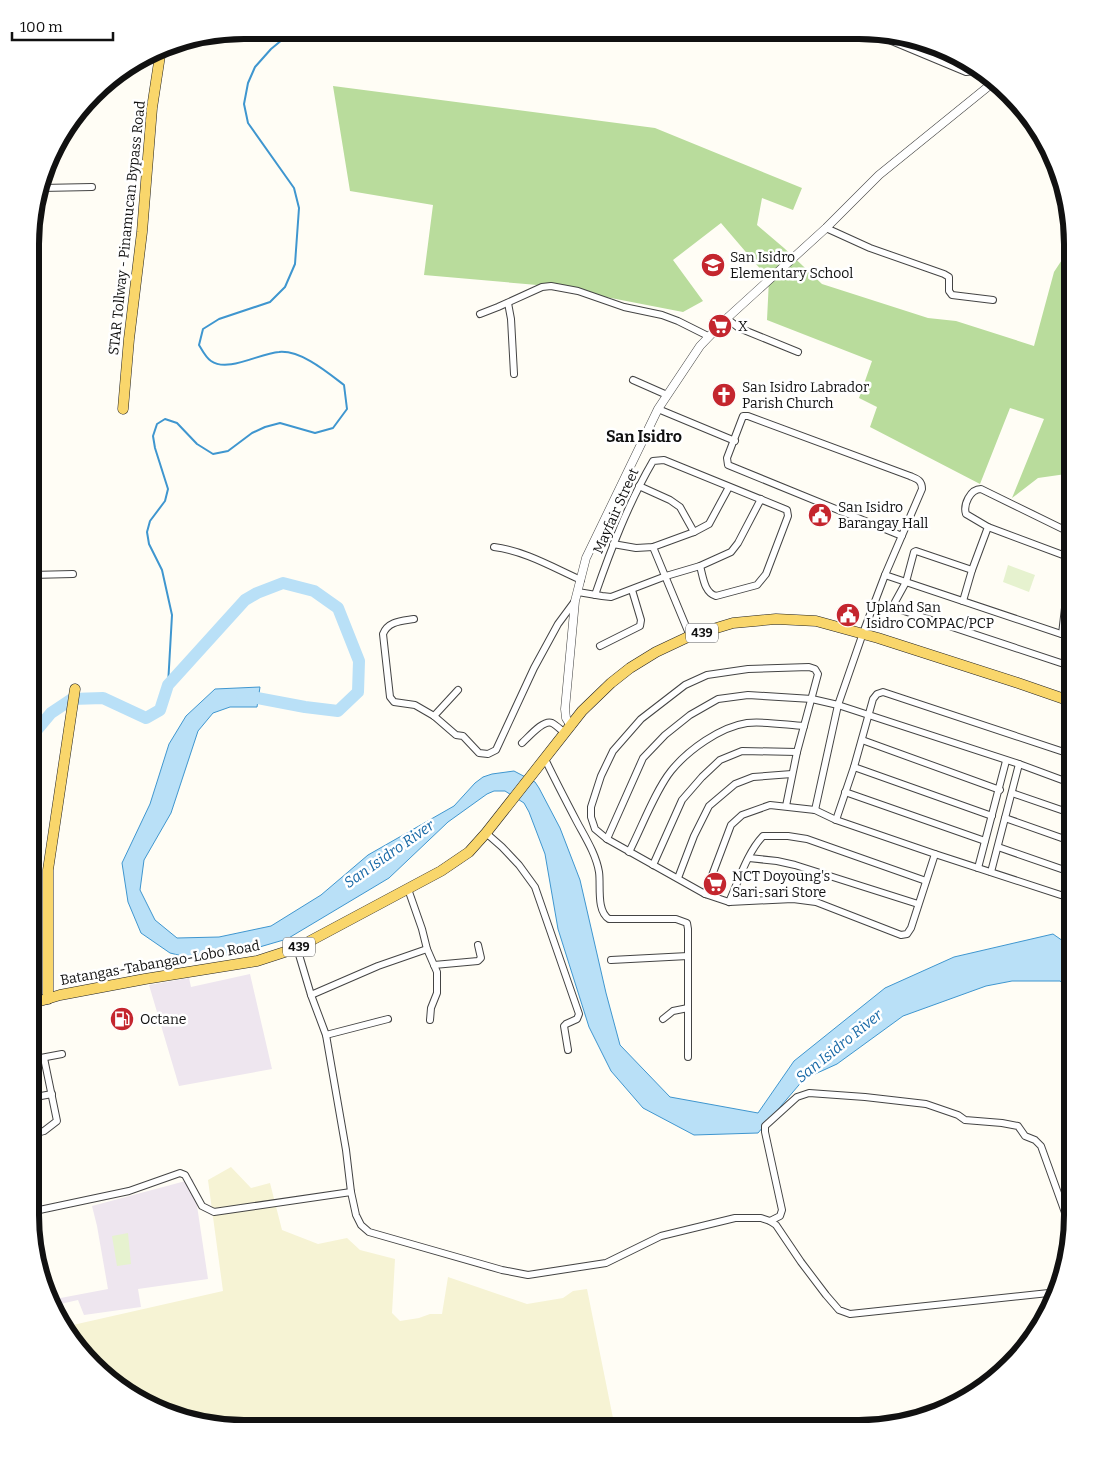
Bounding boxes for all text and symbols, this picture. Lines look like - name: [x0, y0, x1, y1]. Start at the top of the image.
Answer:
- scale bar: [12, 10, 114, 42]
- text: 100 m: [20, 18, 63, 36]
- street label: STAR Tollway - Pinamucan Bypass Road: [105, 100, 149, 356]
- place label: San Isidro Elementary School: [730, 249, 853, 282]
- school or university icon: San Isidro Elementary School: [700, 252, 726, 278]
- supermarket icon: X: [707, 313, 733, 339]
- place label: X: [738, 318, 748, 335]
- place label: San Isidro Labrador Parish Church: [742, 379, 869, 412]
- church icon: San Isidro Labrador Parish Church: [711, 382, 737, 408]
- district label: San Isidro: [606, 427, 682, 446]
- street label: Mayfair Street: [590, 466, 642, 556]
- place label: San Isidro Barangay Hall: [838, 499, 928, 532]
- public building icon: San Isidro Barangay Hall: [807, 502, 833, 528]
- place label: Upland San Isidro COMPAC/PCP: [866, 599, 994, 632]
- public building icon: Upland San Isidro COMPAC/PCP: [835, 602, 861, 628]
- road number: 439: [686, 624, 718, 642]
- water label: San Isidro River: [340, 816, 438, 892]
- place label: NCT Doyoung's Sari-sari Store: [732, 868, 830, 901]
- supermarket icon: NCT Doyoung's Sari-sari Store: [702, 871, 728, 897]
- street label: Batangas-Tabangao-Lobo Road: [59, 937, 261, 989]
- road number: 439: [283, 938, 315, 956]
- water label: San Isidro River: [792, 1005, 887, 1086]
- fuel station icon: Octane: [109, 1006, 135, 1032]
- place label: Octane: [140, 1011, 186, 1028]

